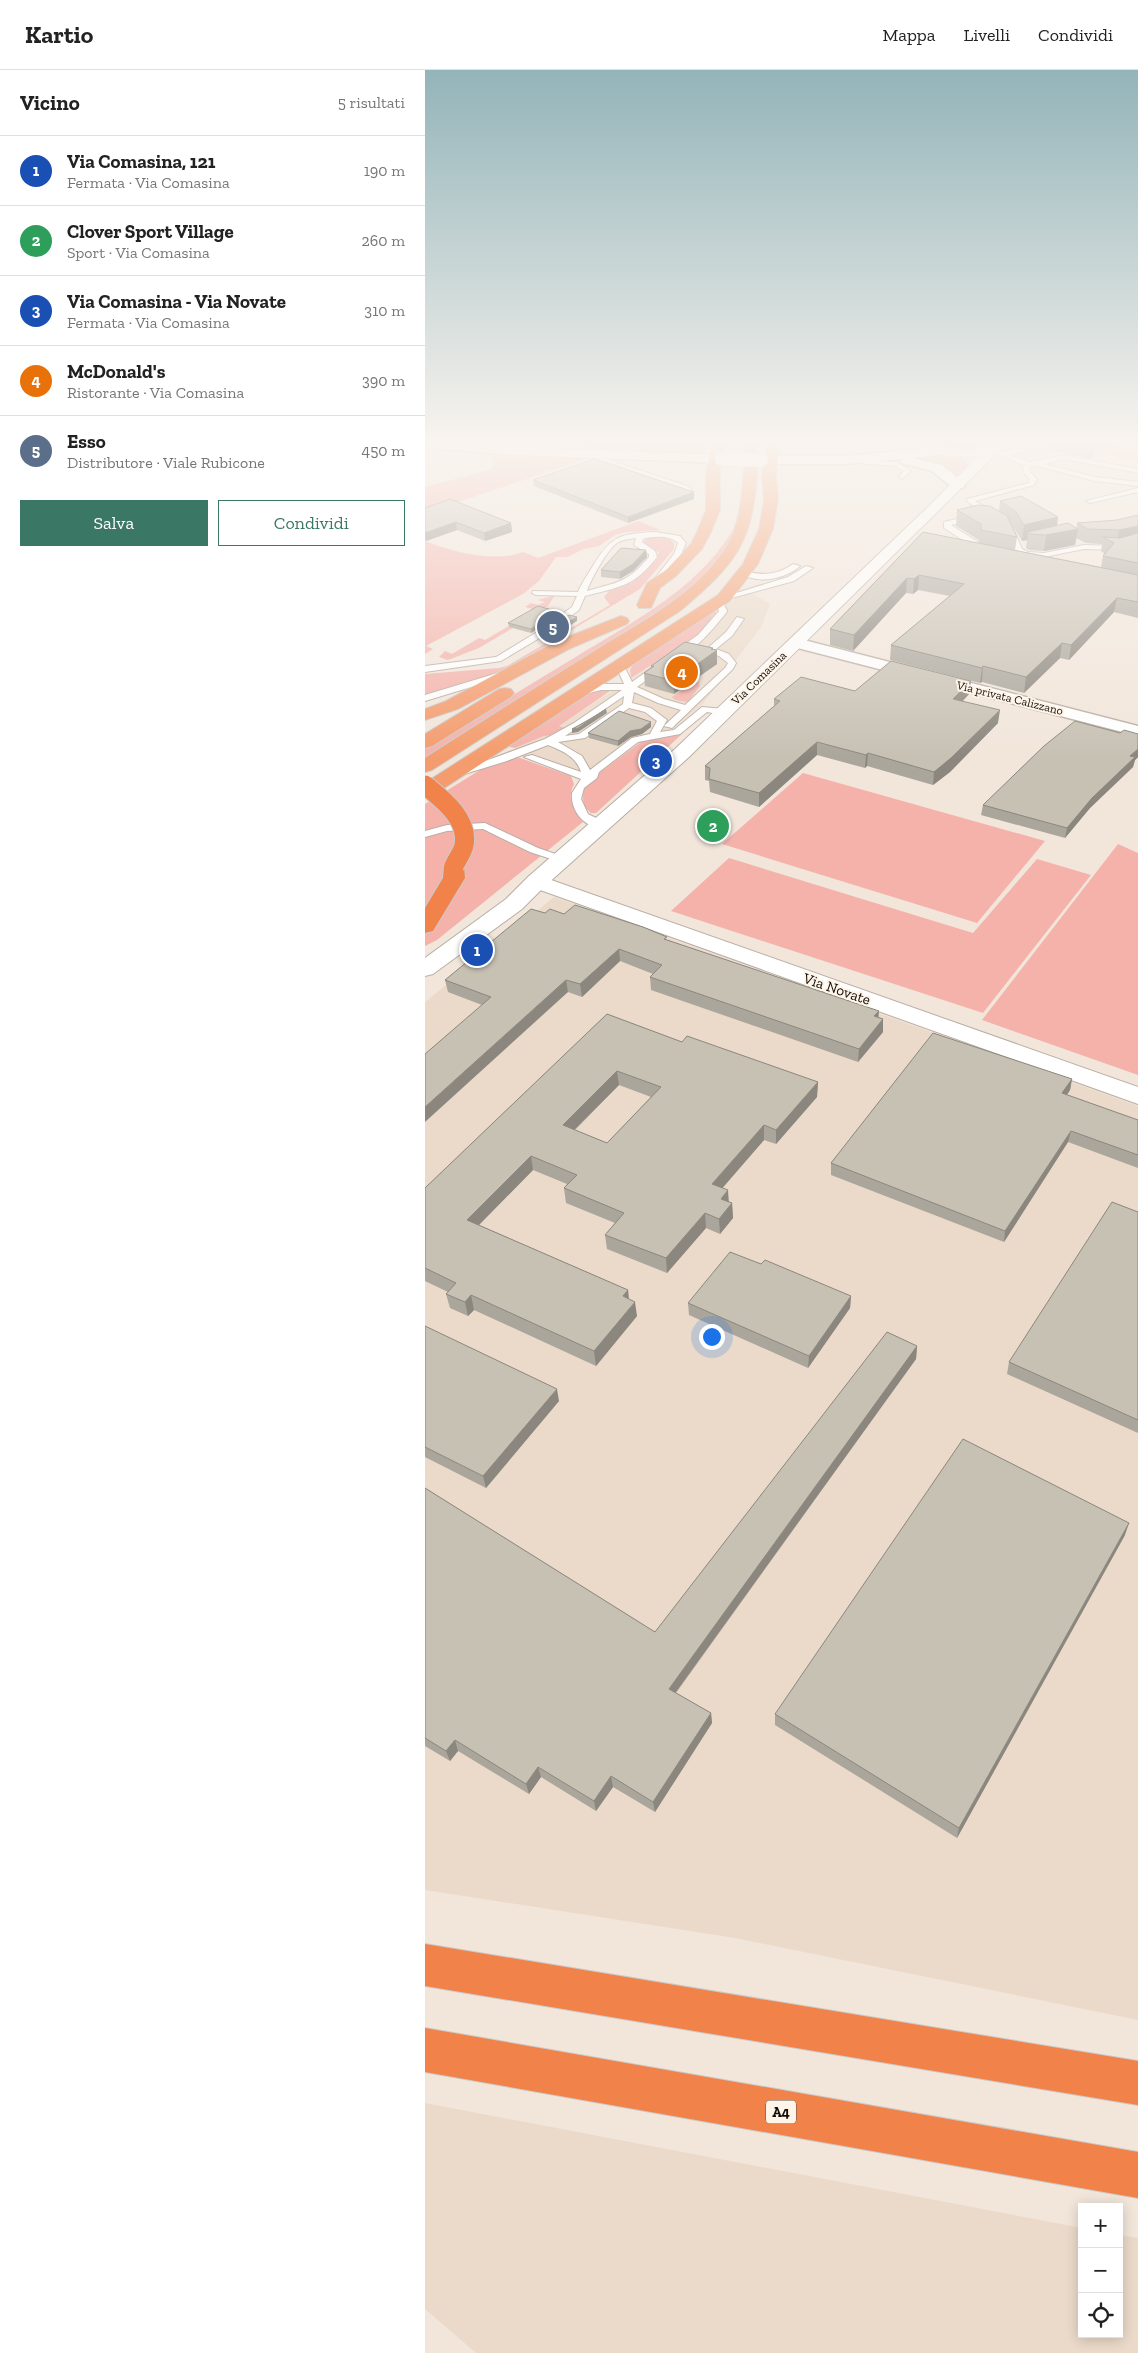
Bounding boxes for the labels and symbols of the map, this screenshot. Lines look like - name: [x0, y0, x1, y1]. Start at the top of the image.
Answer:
- pin: 5: [537, 608, 569, 646]
- street label: Via Comasina: [728, 648, 789, 708]
- pin: 4: [666, 653, 698, 691]
- street label: Via privata Calizzano: [954, 678, 1065, 718]
- pin: 3: [640, 742, 672, 780]
- pin: 2: [697, 807, 729, 845]
- pin: 1: [461, 931, 493, 969]
- street label: Via Novate: [800, 969, 873, 1009]
- your location: [699, 1324, 725, 1350]
- road number: A4: [766, 2100, 796, 2124]

